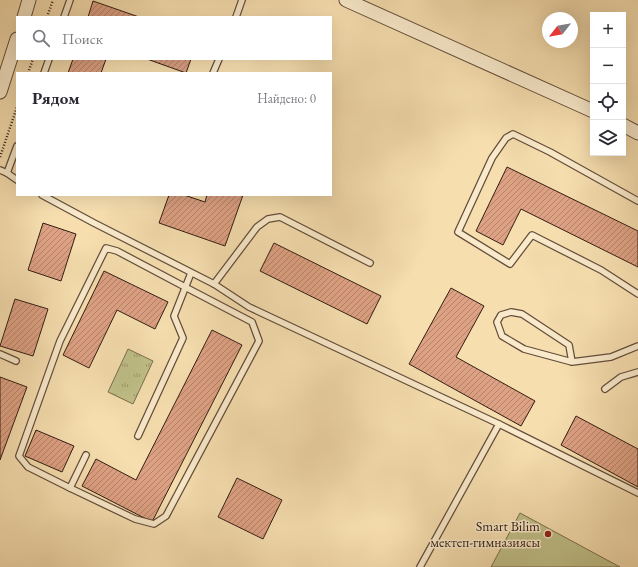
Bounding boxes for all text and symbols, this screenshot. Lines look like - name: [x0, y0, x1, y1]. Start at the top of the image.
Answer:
- north arrow: [542, 12, 578, 48]
- map controls: [590, 12, 626, 156]
- button: +: [590, 12, 626, 48]
- search box: [16, 16, 332, 60]
- icon: search: [30, 27, 52, 49]
- text: Поиск: [62, 29, 103, 48]
- button: −: [590, 48, 626, 84]
- button: locate: [590, 84, 626, 120]
- text: Рядом: [32, 87, 80, 109]
- text: Найдено: 0: [257, 90, 316, 107]
- button: layers: [590, 120, 626, 156]
- place label: Smart Bilim мектеп-гимназиясы: [430, 517, 540, 551]
- marker: Smart Bilim мектеп-гимназиясы: [543, 529, 553, 539]

